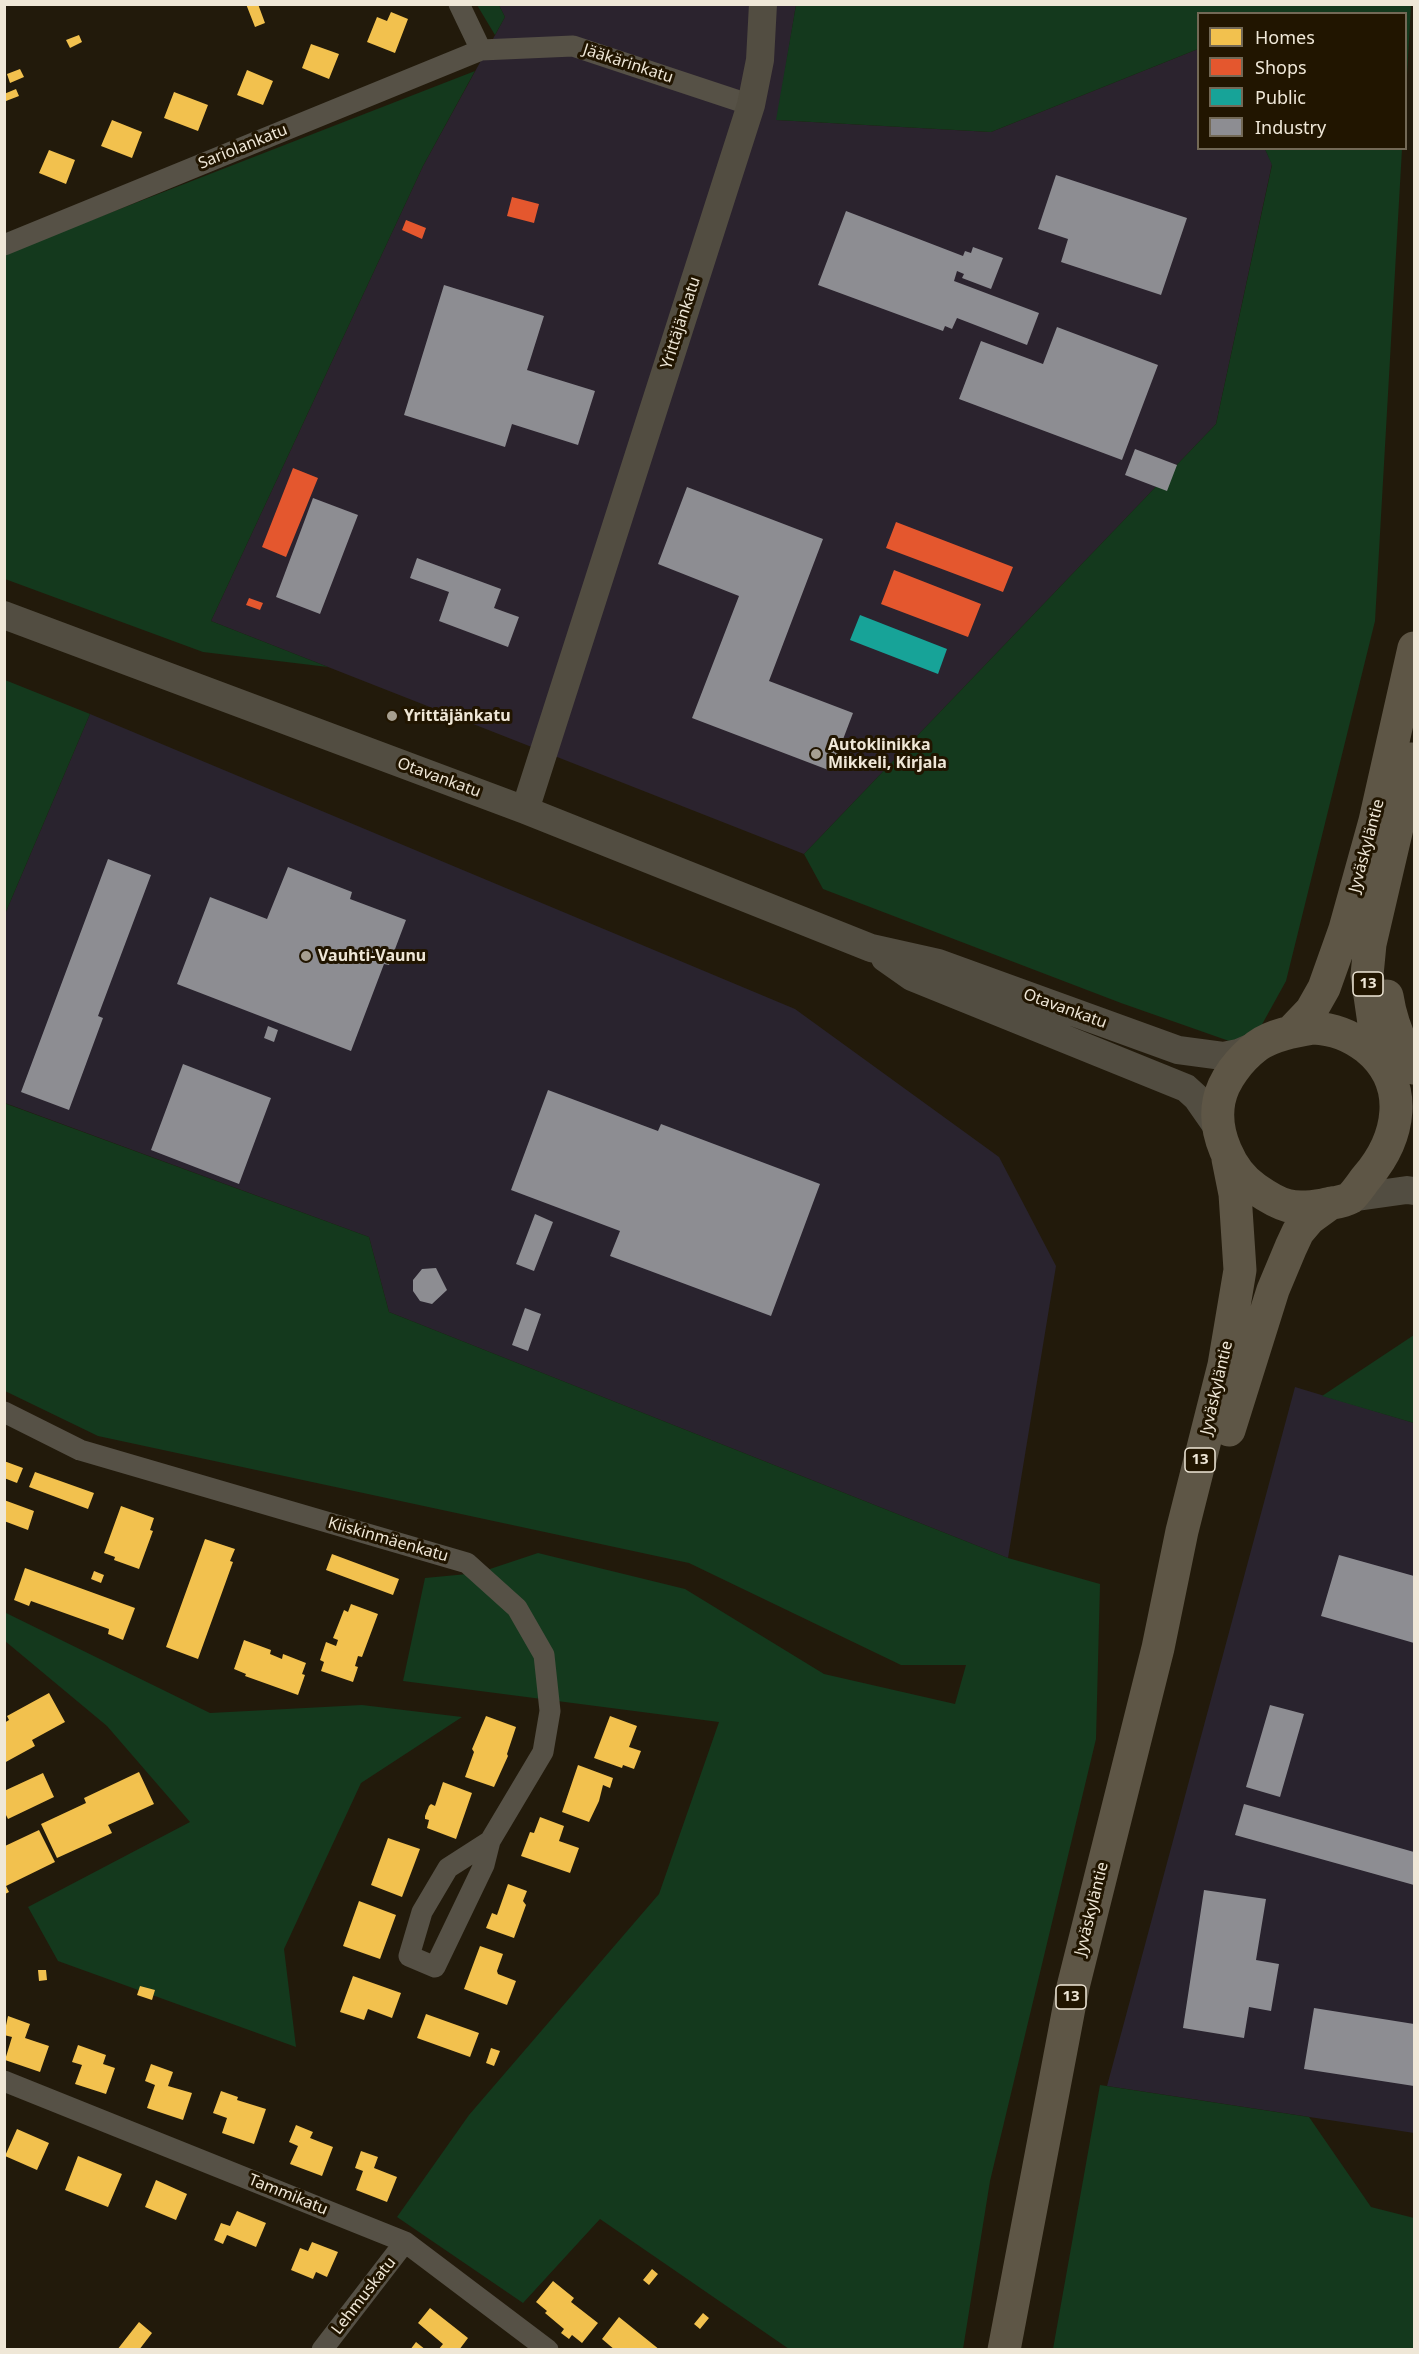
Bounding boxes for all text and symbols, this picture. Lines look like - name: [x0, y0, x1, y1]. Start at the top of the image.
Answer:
- legend: [1197, 12, 1407, 150]
- text: Homes: [1255, 25, 1315, 49]
- street label: Jääkärinkatu: [581, 40, 675, 88]
- text: Shops: [1255, 55, 1307, 79]
- text: Public: [1255, 85, 1306, 109]
- text: Industry: [1255, 115, 1326, 139]
- street label: Sariolankatu: [196, 120, 290, 174]
- street label: Yrittäjänkatu: [657, 274, 705, 372]
- place label: Yrittäjänkatu: [404, 706, 511, 726]
- marker: Yrittäjänkatu: [385, 709, 399, 723]
- place label: Autoklinikka Mikkeli, Kirjala: [828, 735, 947, 773]
- marker: Autoklinikka Mikkeli, Kirjala: [809, 747, 823, 761]
- street label: Otavankatu: [395, 754, 483, 802]
- street label: Jyväskyläntie: [1345, 797, 1389, 895]
- place label: Vauhti-Vaunu: [318, 946, 426, 966]
- marker: Vauhti-Vaunu: [299, 949, 313, 963]
- road number: 13: [1353, 972, 1383, 996]
- street label: Otavankatu: [1021, 985, 1109, 1033]
- street label: Jyväskyläntie: [1197, 1339, 1237, 1437]
- road number: 13: [1185, 1448, 1215, 1472]
- street label: Kiiskinmäenkatu: [326, 1514, 450, 1566]
- street label: Jyväskyläntie: [1071, 1860, 1113, 1958]
- road number: 13: [1056, 1985, 1086, 2009]
- street label: Tammikatu: [246, 2170, 330, 2220]
- street label: Lehmuskatu: [328, 2253, 400, 2339]

